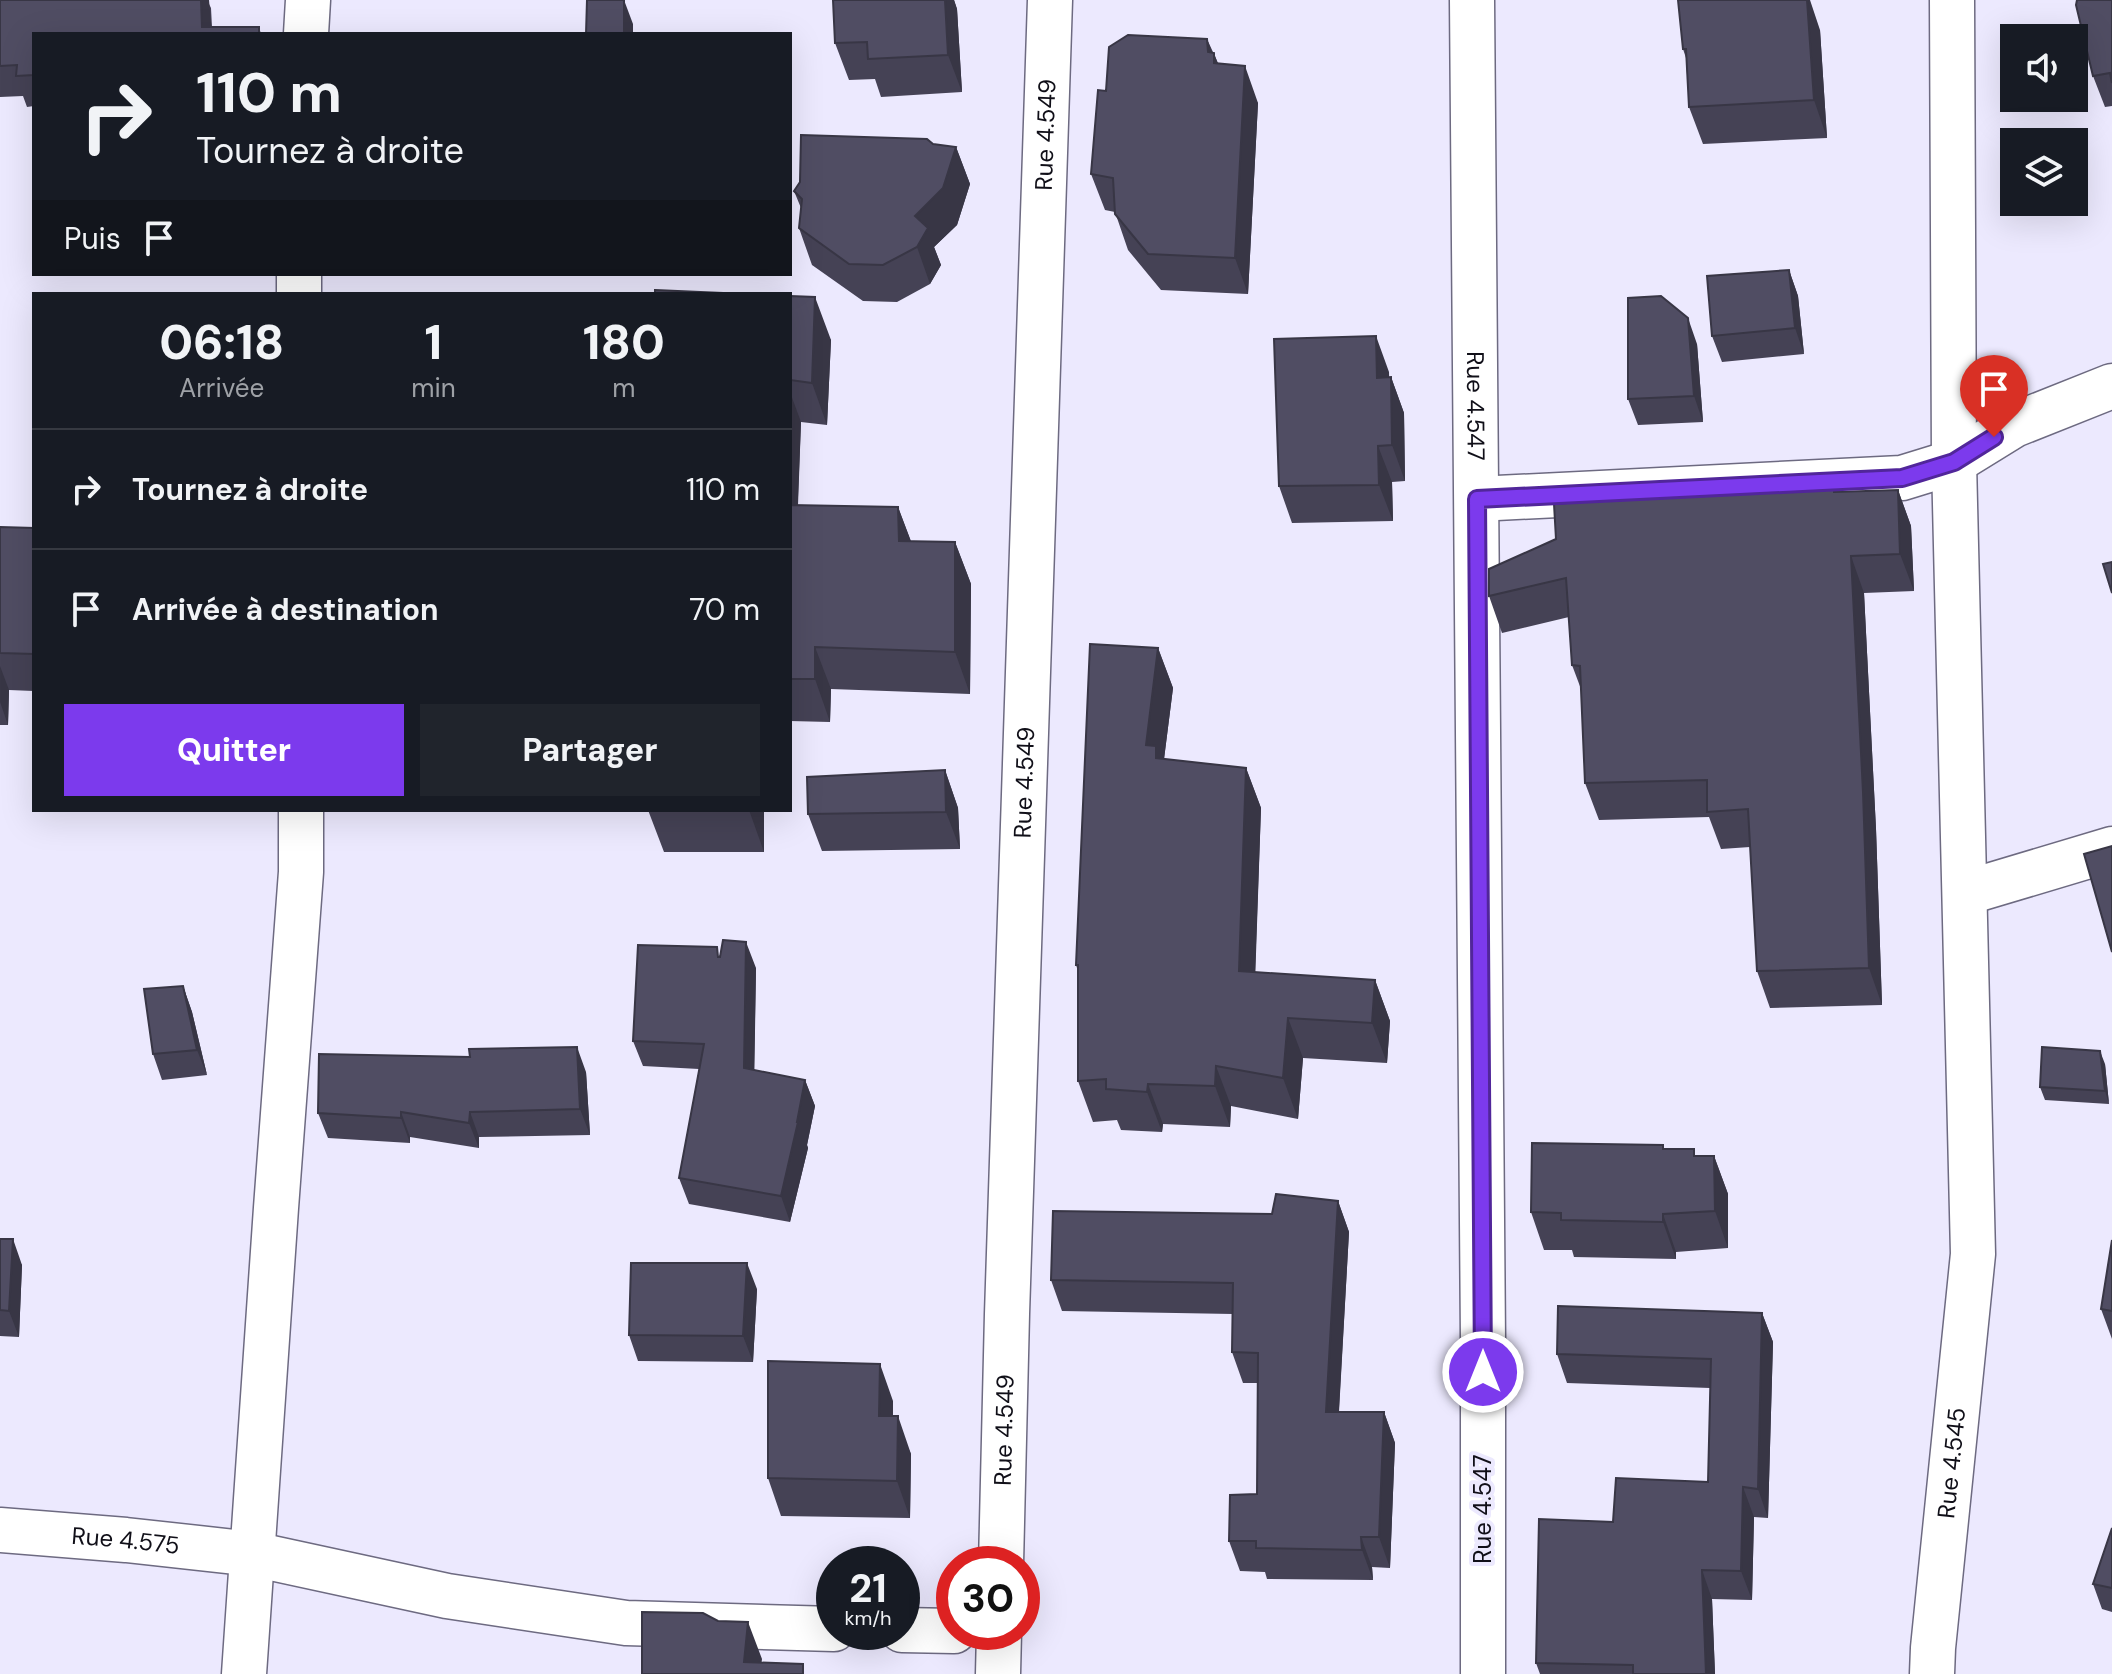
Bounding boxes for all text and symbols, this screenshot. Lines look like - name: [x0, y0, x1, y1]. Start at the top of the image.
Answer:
- map controls: [2000, 24, 2088, 216]
- button: sound: [2000, 24, 2088, 112]
- text: 110 m: [196, 56, 342, 129]
- icon: right: [64, 64, 168, 168]
- street label: Rue 4.549: [1028, 78, 1062, 191]
- text: Tournez à droite: [196, 127, 464, 174]
- button: layers: [2000, 128, 2088, 216]
- icon: arrive: [137, 216, 181, 260]
- text: Puis: [64, 219, 121, 258]
- text: 06:18: [159, 311, 284, 374]
- text: 1: [425, 311, 442, 374]
- text: 180: [583, 311, 665, 374]
- street label: Rue 4.547: [1460, 351, 1492, 461]
- pin: [1960, 355, 2028, 437]
- icon: arrive: [1972, 367, 2016, 411]
- text: Arrivée: [179, 371, 264, 405]
- text: min: [411, 371, 456, 405]
- text: m: [612, 371, 635, 405]
- icon: right: [64, 467, 108, 511]
- text: Tournez à droite: [132, 470, 368, 509]
- text: 110 m: [686, 470, 760, 509]
- icon: arrive: [64, 587, 108, 631]
- text: Arrivée à destination: [132, 590, 438, 629]
- text: 70 m: [689, 590, 760, 629]
- button: Quitter: [64, 704, 404, 796]
- button: Partager: [420, 704, 760, 796]
- street label: Rue 4.549: [1007, 726, 1041, 839]
- position arrow: [1441, 1330, 1525, 1414]
- street label: Rue 4.549: [987, 1374, 1021, 1486]
- street label: Rue 4.545: [1930, 1406, 1972, 1520]
- street label: Rue 4.547: [1467, 1454, 1498, 1564]
- street label: Rue 4.575: [70, 1520, 181, 1561]
- speed limit sign: 30: [936, 1546, 1040, 1650]
- text: 21: [849, 1562, 887, 1614]
- text: km/h: [844, 1605, 892, 1631]

